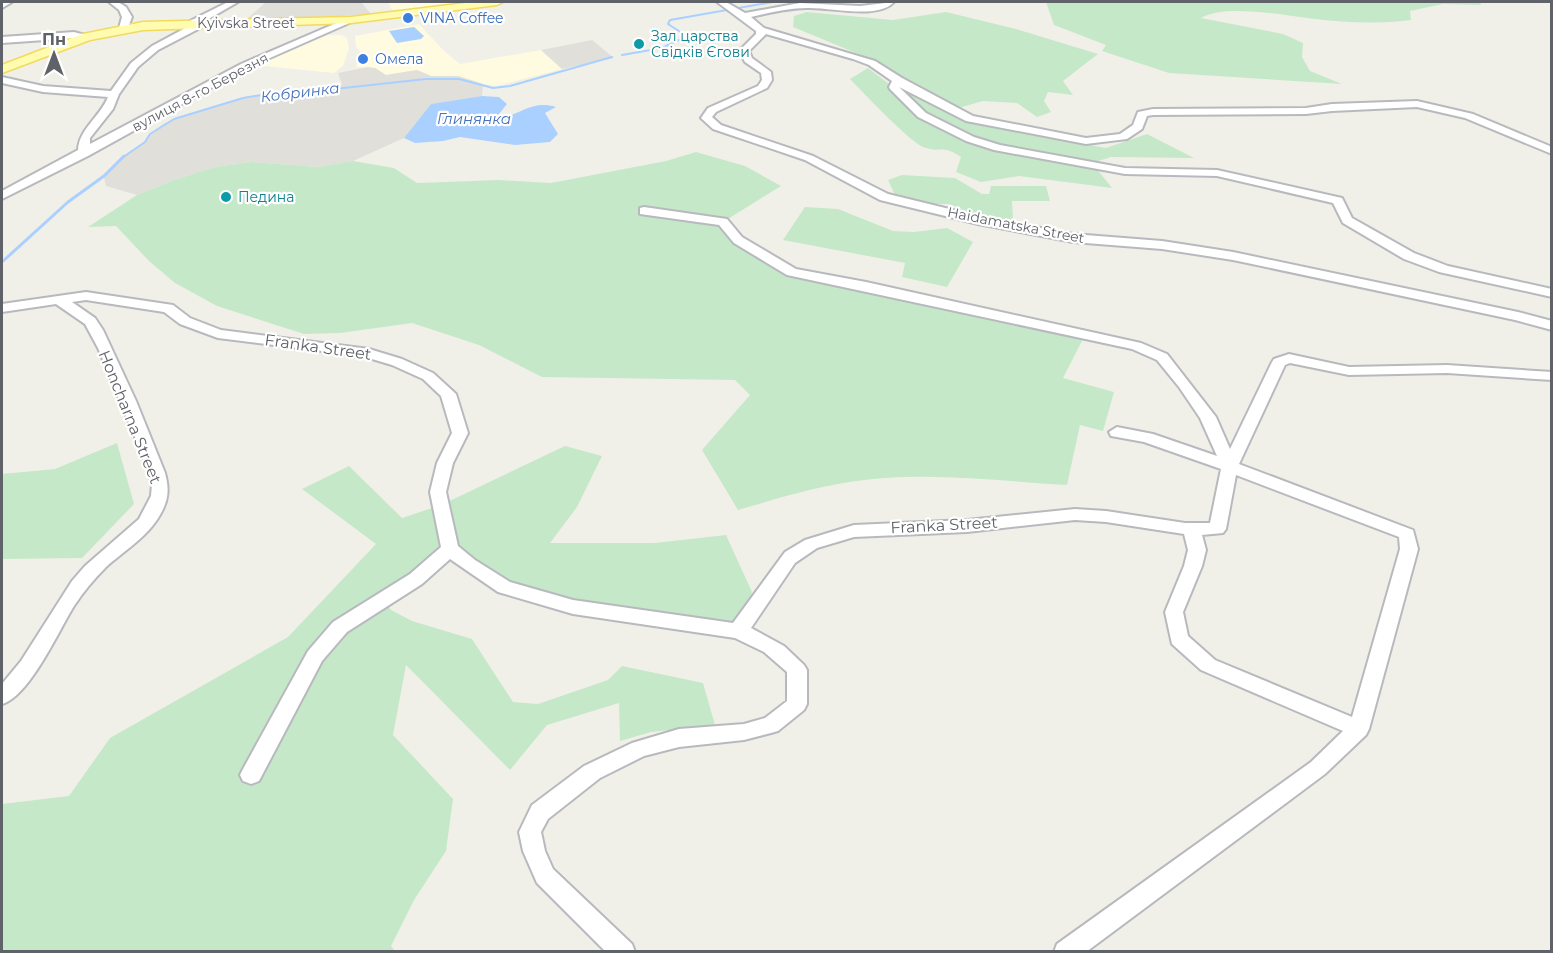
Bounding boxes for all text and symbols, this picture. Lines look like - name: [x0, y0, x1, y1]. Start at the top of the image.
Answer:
- place label: VINA Coffee: [420, 9, 504, 27]
- marker: VINA Coffee: [401, 11, 415, 25]
- street label: Kyivska Street: [197, 14, 295, 32]
- north arrow: [24, 24, 84, 84]
- place label: Зал царства Свідків Єгови: [651, 27, 750, 61]
- text: Пн: [42, 30, 66, 49]
- marker: Зал царства Свідків Єгови: [632, 37, 646, 51]
- street label: вулиця 8-го Березня: [129, 48, 271, 136]
- place label: Омела: [375, 50, 423, 68]
- marker: Омела: [356, 52, 370, 66]
- water label: Кобринка: [260, 78, 340, 106]
- water label: Глинянка: [437, 109, 511, 128]
- place label: Педина: [238, 188, 294, 206]
- marker: Педина: [219, 190, 233, 204]
- street label: Haidamatska Street: [946, 203, 1086, 247]
- street label: Franka Street: [263, 330, 373, 364]
- street label: Honcharna Street: [95, 348, 166, 487]
- street label: Franka Street: [890, 513, 999, 537]

